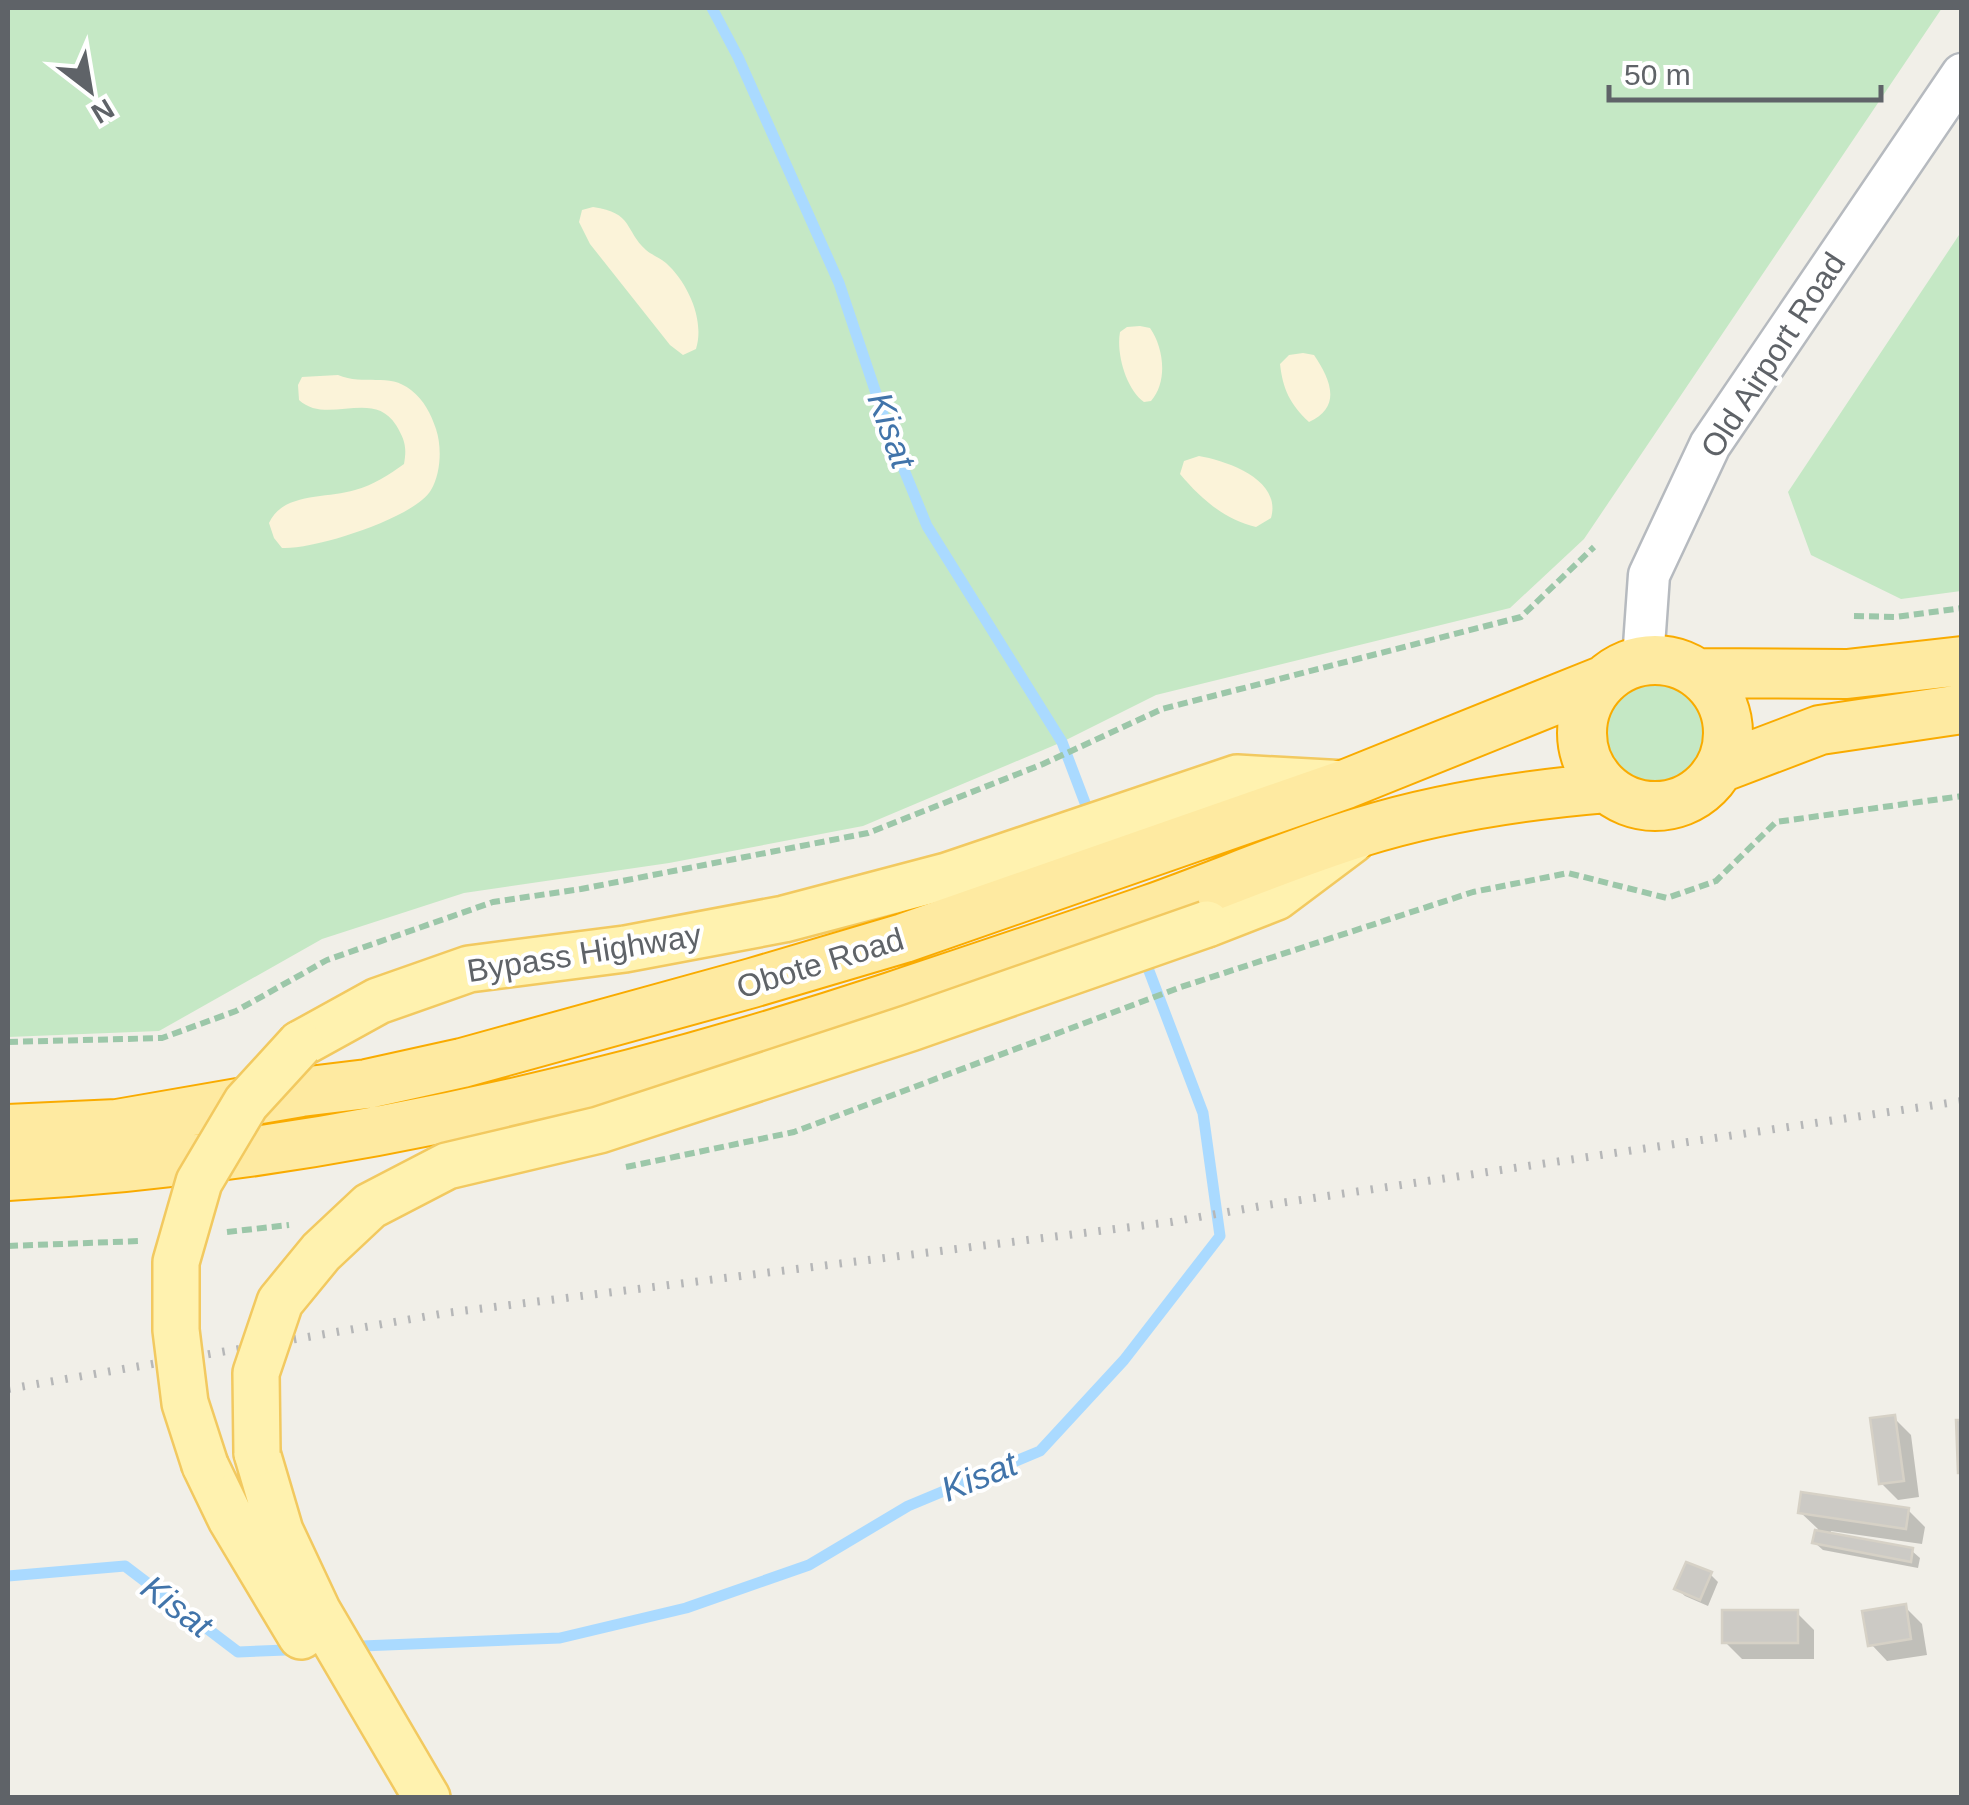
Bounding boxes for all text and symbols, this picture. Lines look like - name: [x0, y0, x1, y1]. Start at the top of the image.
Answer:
- north arrow: [40, 40, 140, 140]
- scale bar: [1609, 40, 1882, 102]
- text: 50 m: [1624, 58, 1691, 91]
- text: N: [86, 93, 119, 129]
- street label: Old Airport Road: [1693, 246, 1853, 464]
- water label: Kisat: [860, 387, 924, 474]
- street label: Bypass Highway: [464, 917, 704, 989]
- street label: Obote Road: [732, 921, 908, 1005]
- water label: Kisat: [936, 1443, 1024, 1509]
- water label: Kisat: [134, 1567, 221, 1646]

